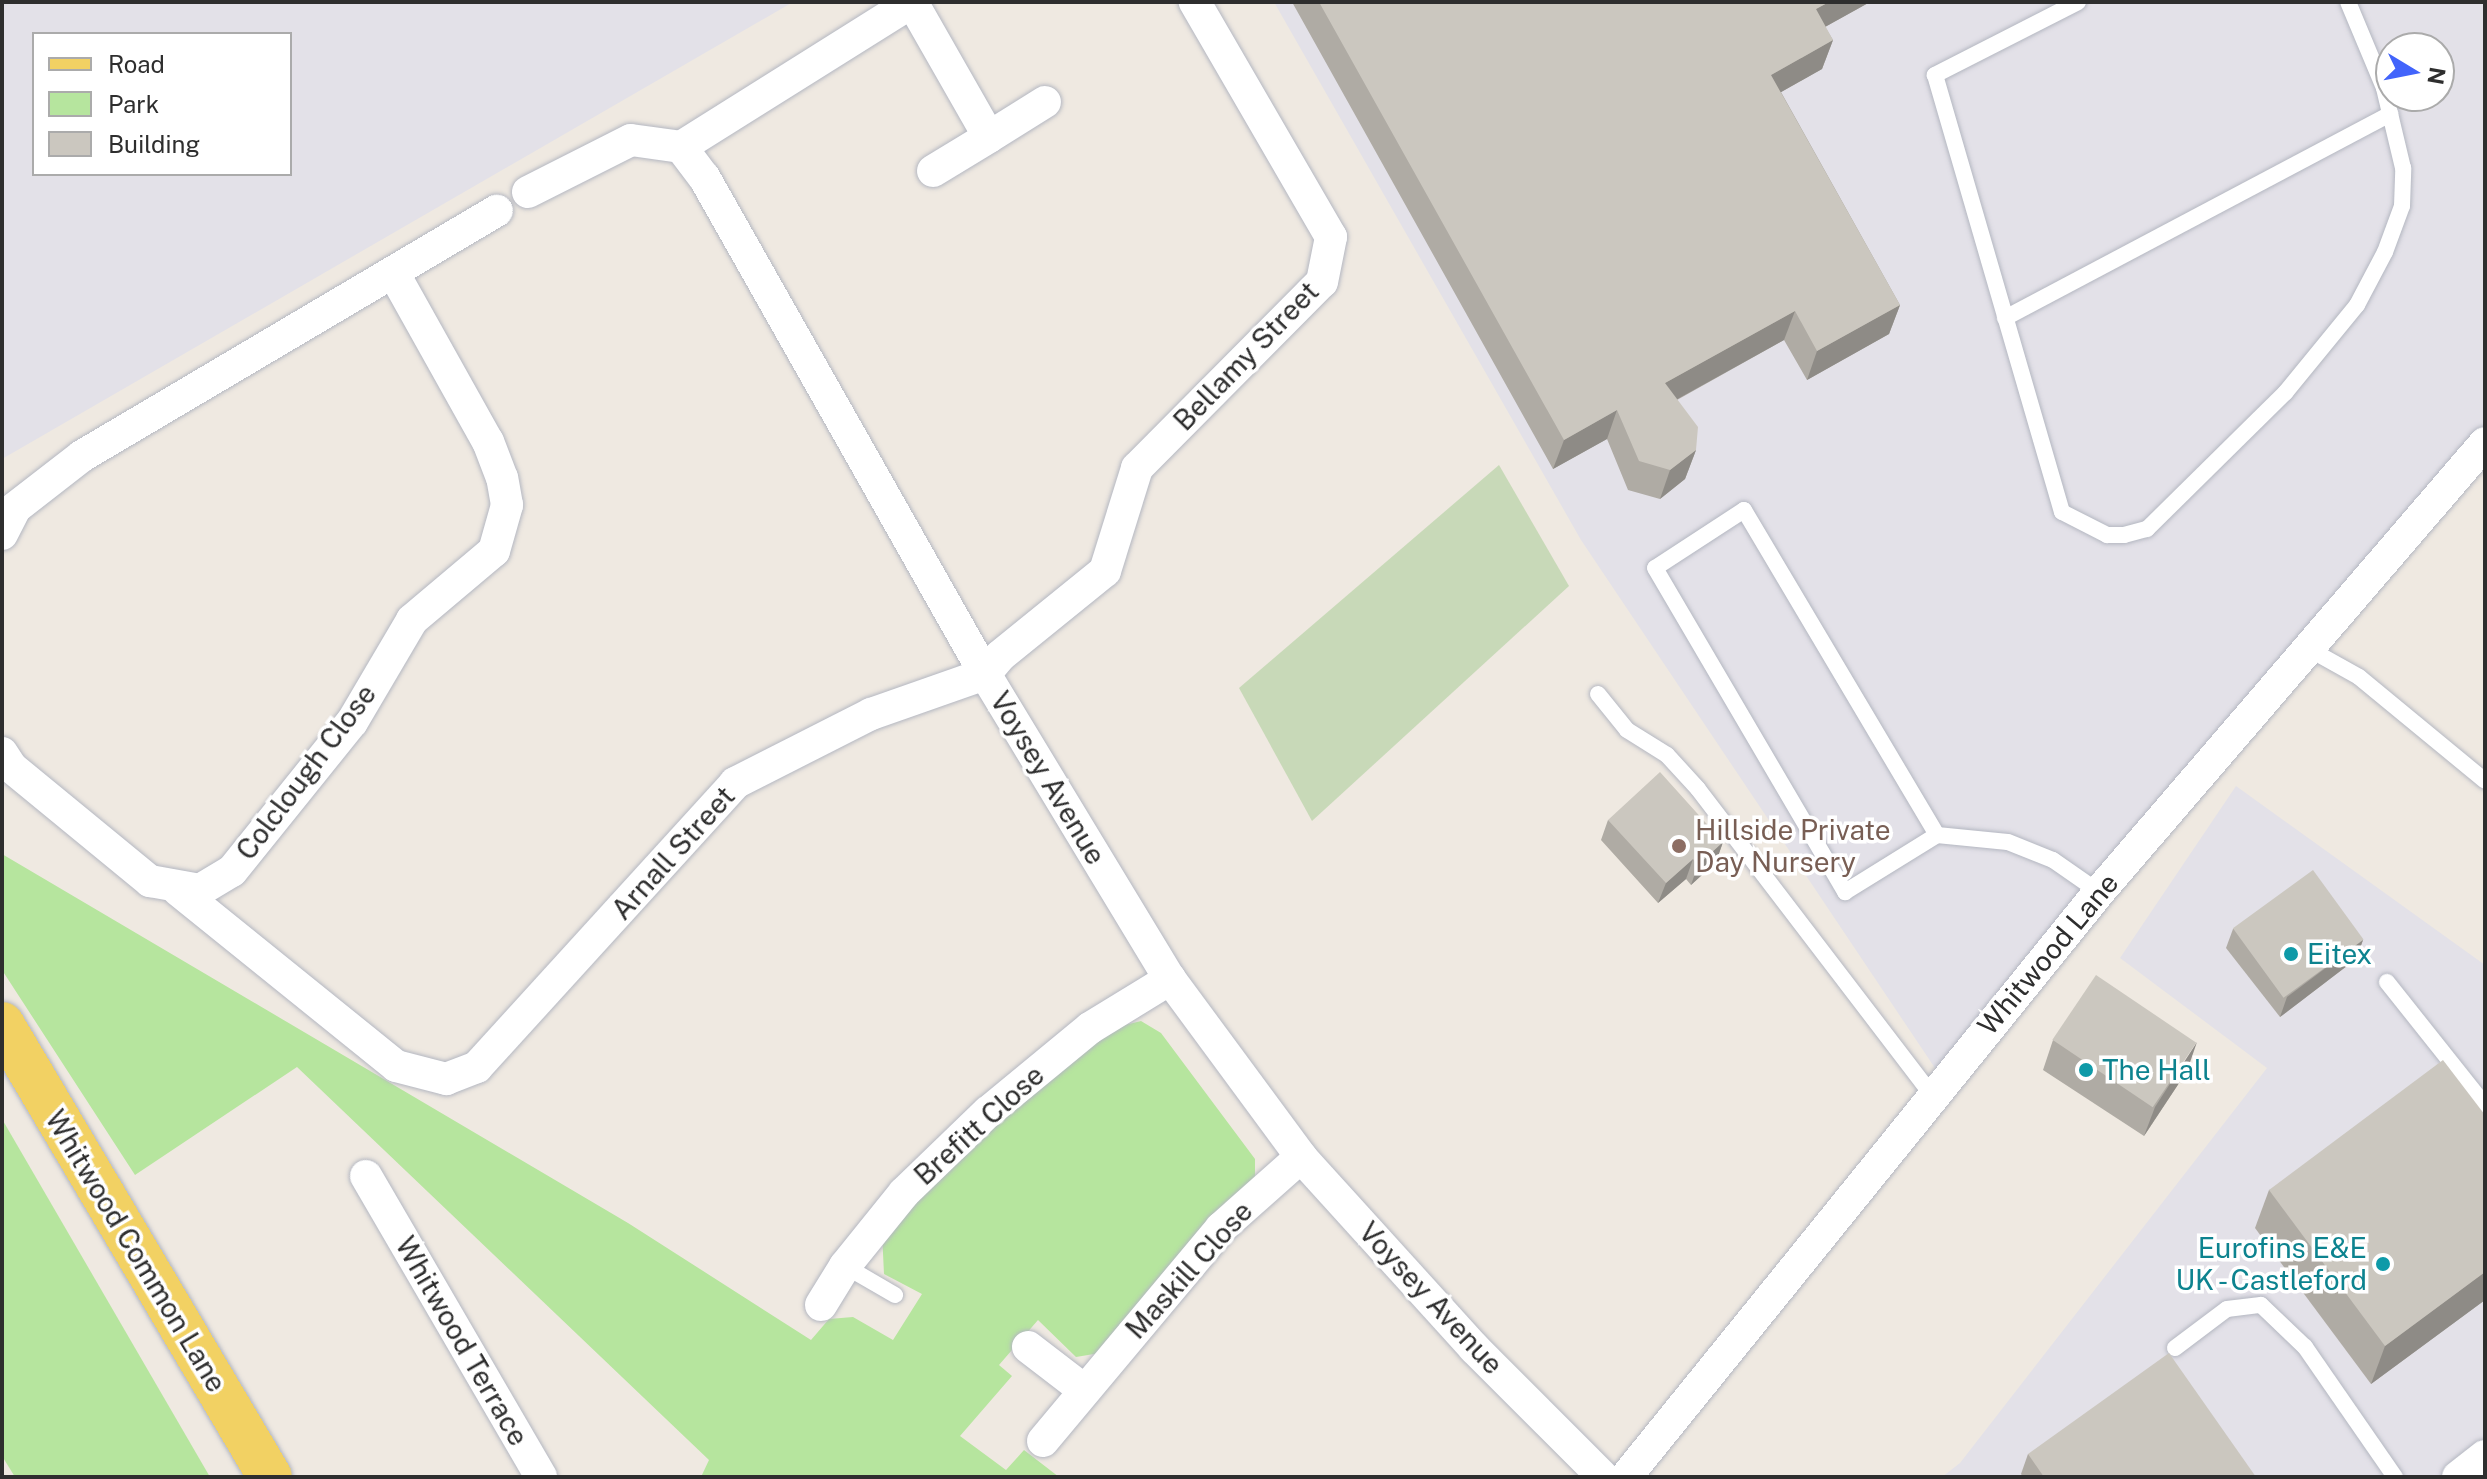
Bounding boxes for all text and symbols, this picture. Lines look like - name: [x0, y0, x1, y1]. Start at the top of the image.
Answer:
- legend: [32, 32, 292, 176]
- north arrow: [2375, 32, 2455, 112]
- text: Road: [108, 50, 165, 78]
- text: N: [2422, 65, 2451, 87]
- text: Park: [108, 90, 159, 118]
- text: Building: [108, 130, 200, 158]
- street label: Bellamy Street: [1167, 275, 1325, 437]
- street label: Colclough Close: [229, 678, 383, 866]
- street label: Voysey Avenue: [983, 685, 1113, 871]
- street label: Arnall Street: [604, 779, 742, 927]
- place label: Hillside Private Day Nursery: [1695, 813, 1891, 879]
- marker: Hillside Private Day Nursery: [1670, 837, 1688, 855]
- street label: Whitwood Lane: [1971, 866, 2125, 1042]
- place label: Eitex: [2307, 937, 2372, 971]
- marker: Eitex: [2282, 945, 2300, 963]
- place label: The Hall: [2102, 1053, 2211, 1087]
- street label: Brefitt Close: [907, 1058, 1051, 1192]
- marker: The Hall: [2077, 1061, 2095, 1079]
- street label: Whitwood Common Lane: [38, 1104, 234, 1398]
- street label: Maskill Close: [1119, 1194, 1259, 1346]
- street label: Voysey Avenue: [1352, 1215, 1510, 1381]
- street label: Whitwood Terrace: [389, 1231, 535, 1451]
- place label: Eurofins E&E UK - Castleford: [2168, 1231, 2367, 1297]
- marker: Eurofins E&E UK - Castleford: [2374, 1255, 2392, 1273]

